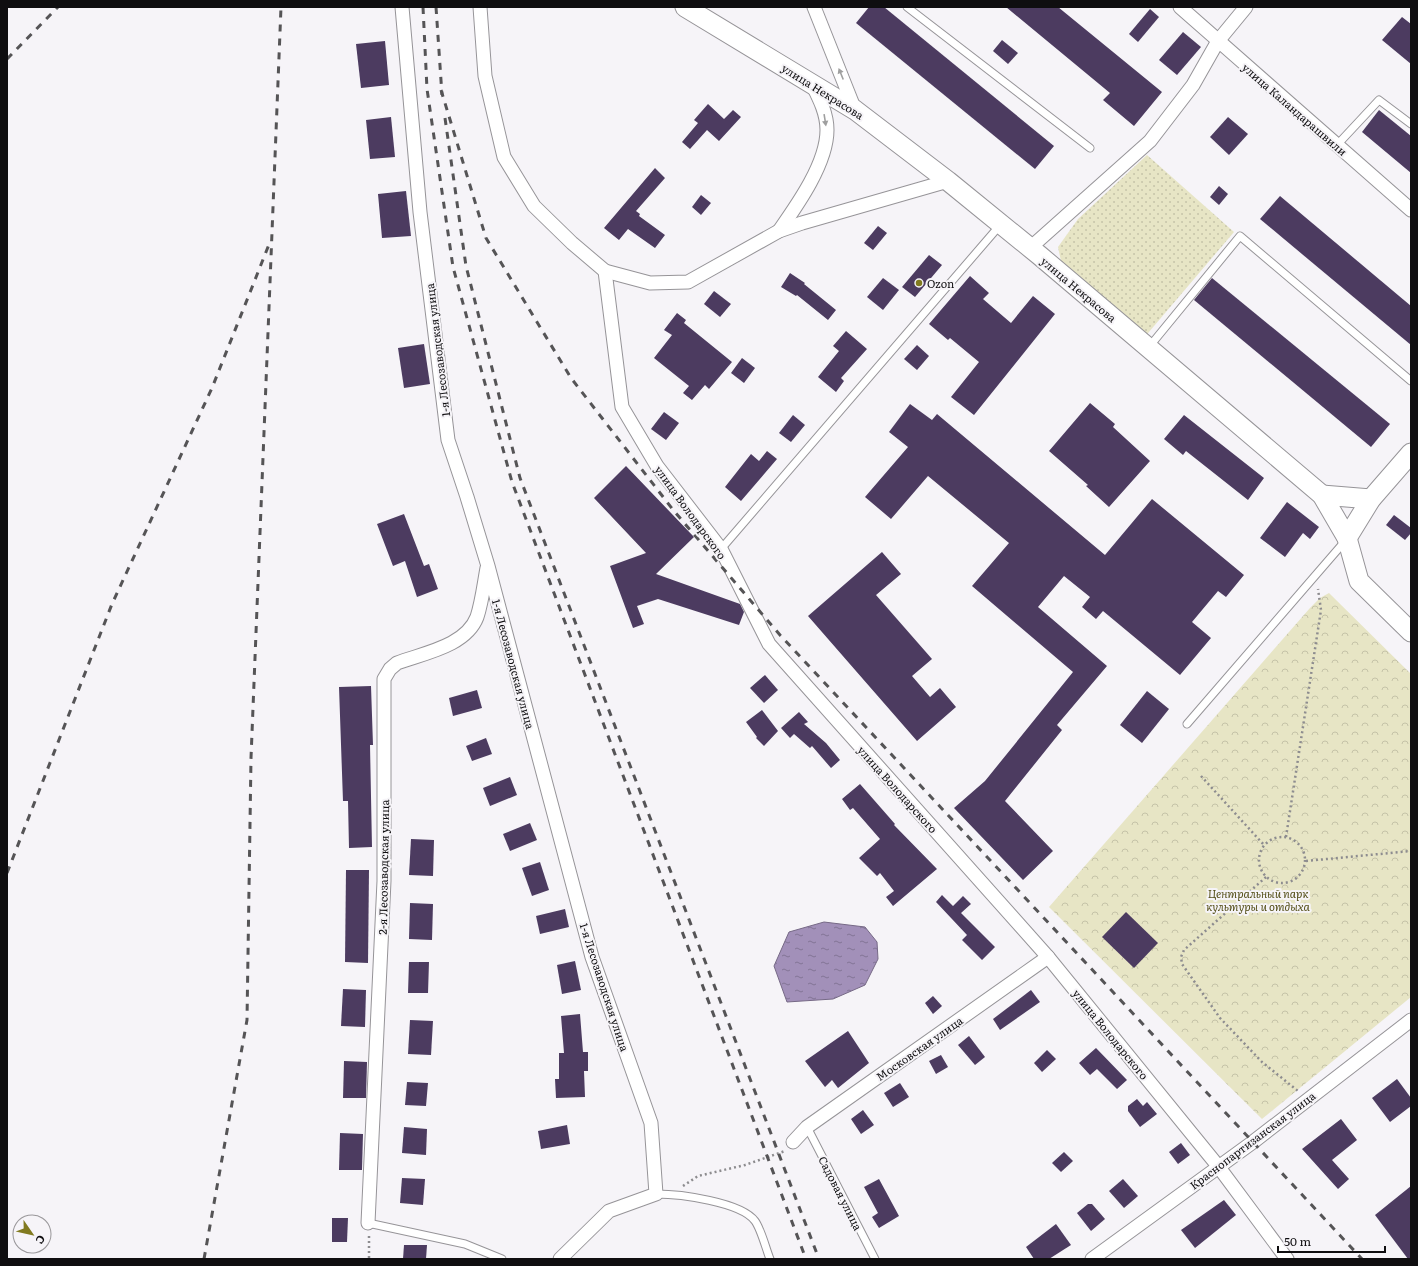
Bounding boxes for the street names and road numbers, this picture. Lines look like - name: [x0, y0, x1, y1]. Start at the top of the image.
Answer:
- street label: улица Некрасова: [779, 59, 867, 123]
- street label: улица Каландарашвили: [1239, 59, 1351, 159]
- street label: улица Некрасова: [1038, 253, 1120, 325]
- street label: 1-я Лесозаводская улица: [421, 282, 453, 418]
- street label: улица Володарского: [652, 462, 730, 562]
- street label: 1-я Лесозаводская улица: [489, 597, 539, 731]
- street label: улица Володарского: [854, 742, 942, 836]
- street label: 2-я Лесозаводская улица: [374, 799, 392, 935]
- street label: 1-я Лесозаводская улица: [577, 921, 633, 1053]
- street label: улица Володарского: [1069, 985, 1153, 1083]
- street label: Московская улица: [872, 1012, 966, 1084]
- street label: Краснопартизанская улица: [1186, 1087, 1318, 1193]
- street label: Садовая улица: [815, 1153, 867, 1233]

